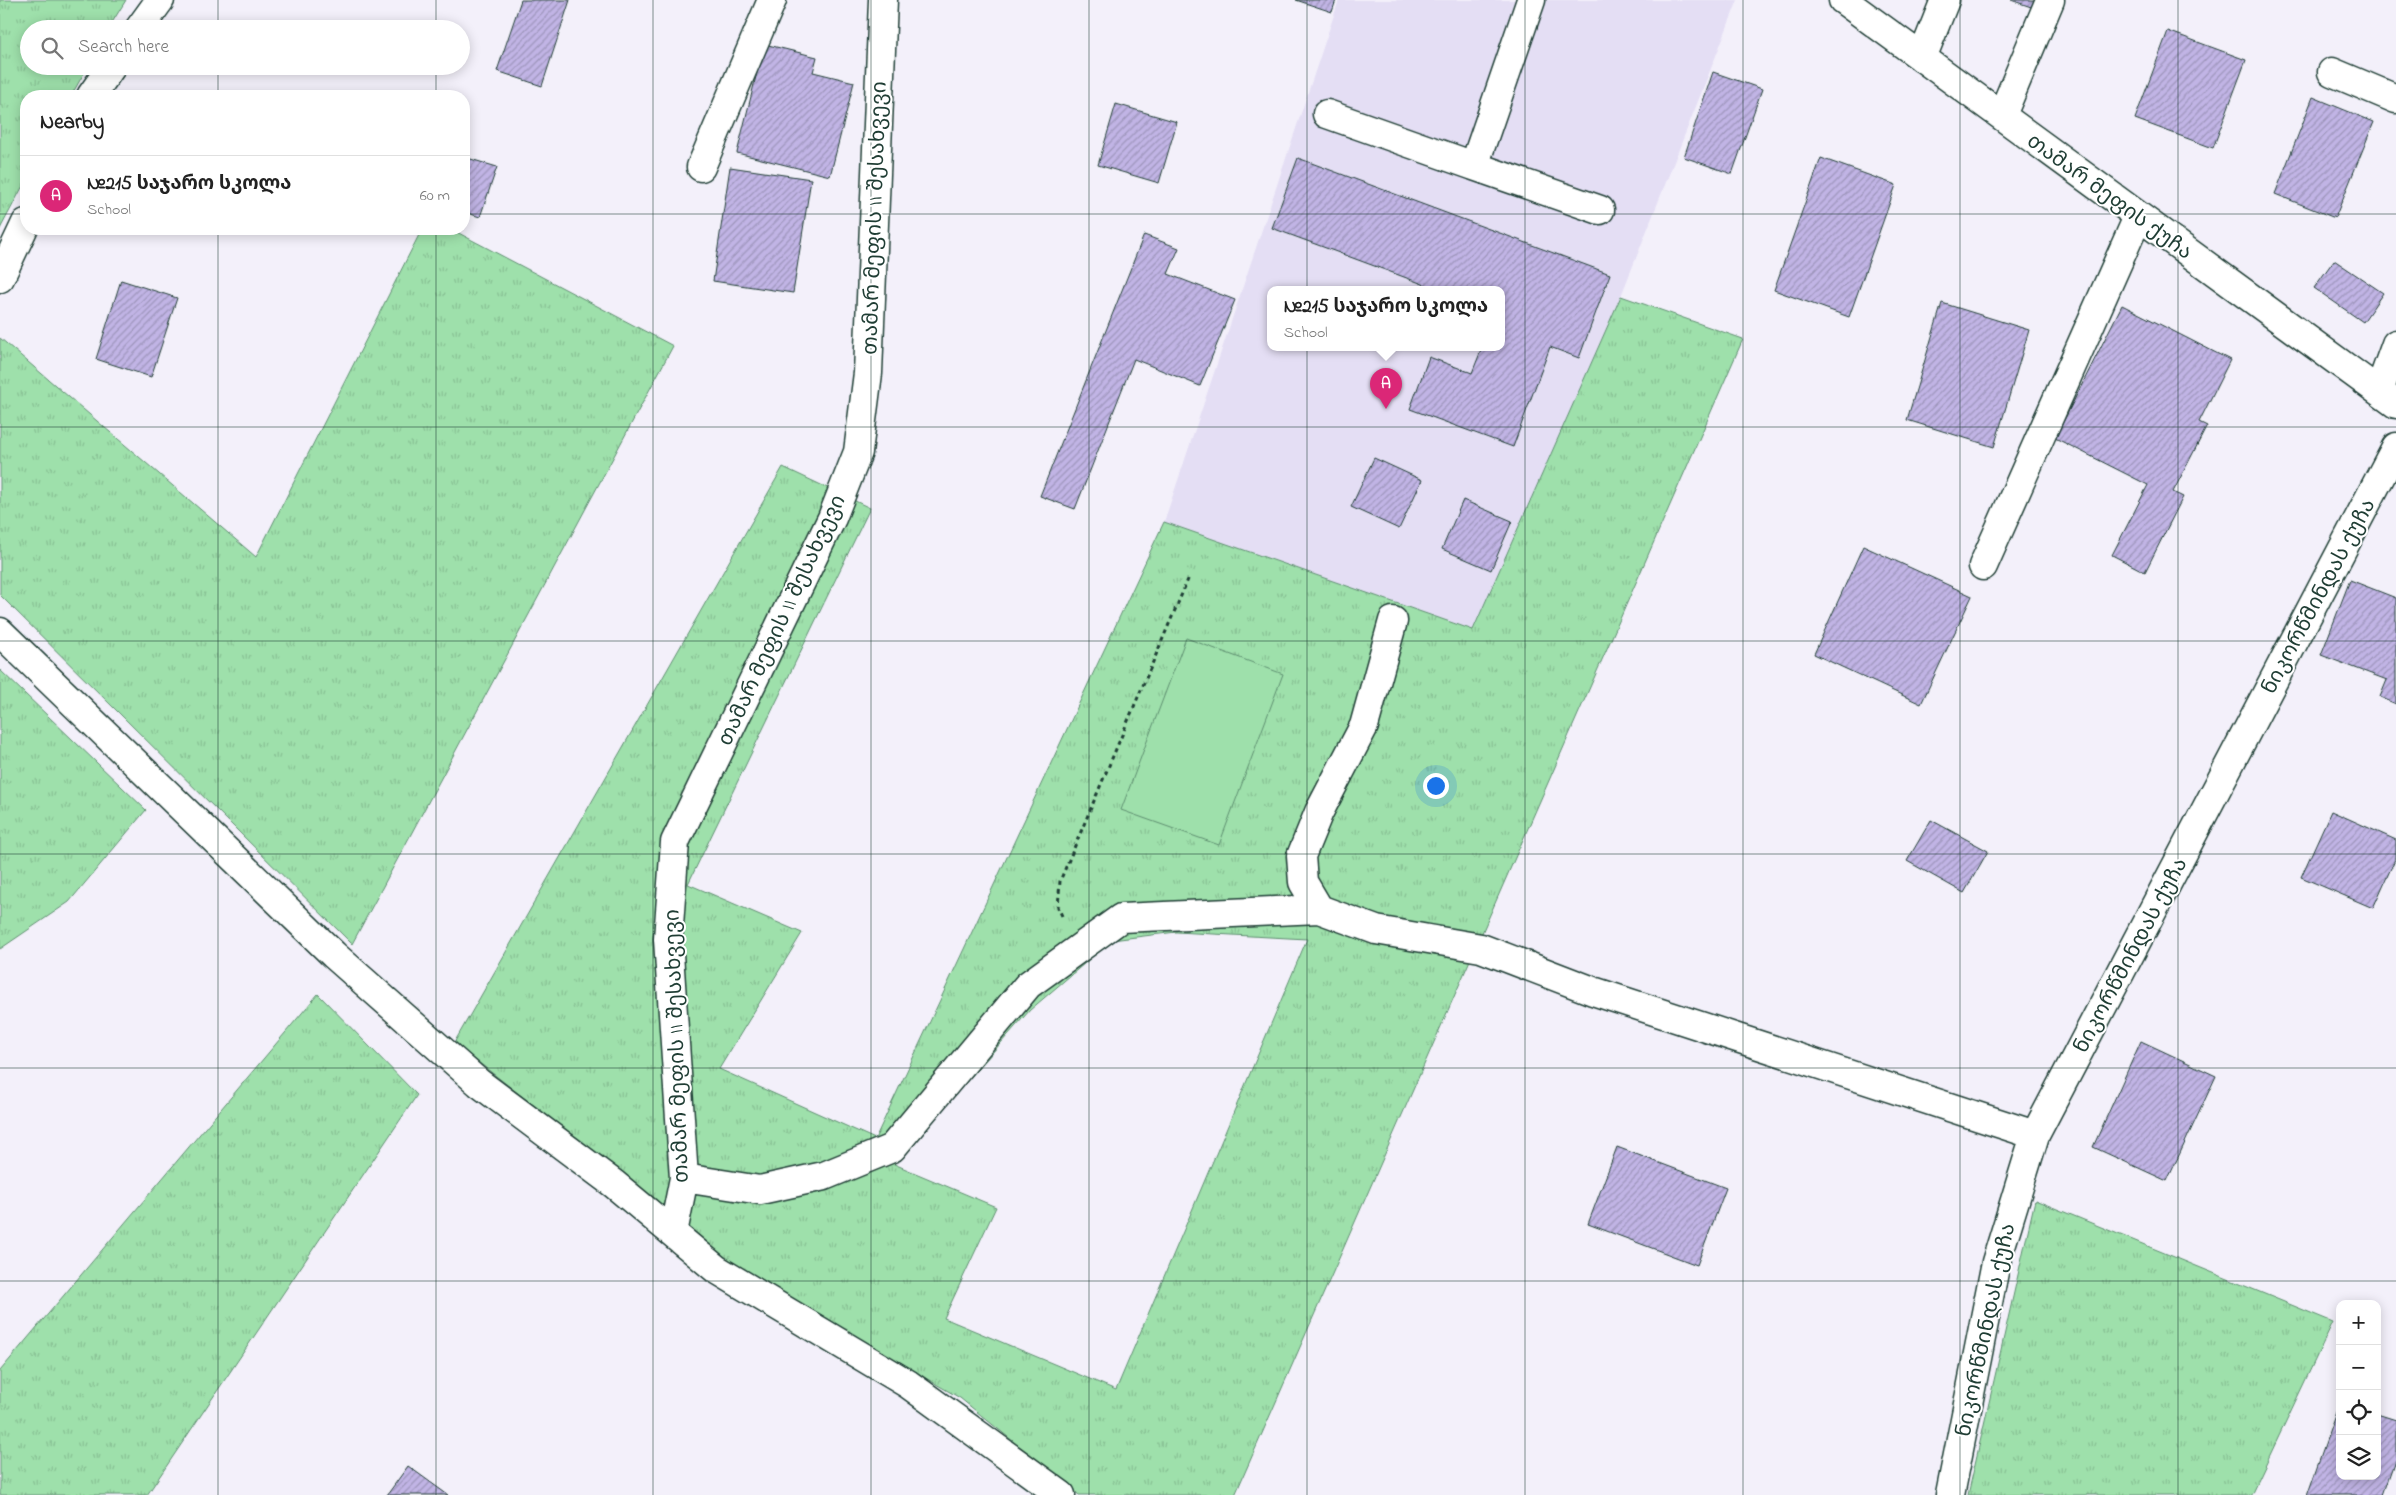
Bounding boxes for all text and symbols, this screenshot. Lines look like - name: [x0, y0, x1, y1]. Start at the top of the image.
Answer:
- search box: [20, 20, 470, 75]
- icon: search: [38, 34, 66, 62]
- text: Search here: [78, 34, 169, 61]
- street label: თამარ მეფის II შესახვევი: [856, 81, 896, 355]
- text: Nearby: [40, 108, 104, 138]
- street label: თამარ მეფის ქუჩა: [2020, 127, 2198, 268]
- text: №215 საჯარო სკოლა: [87, 171, 291, 198]
- text: A: [51, 184, 61, 208]
- text: 60 m: [420, 184, 450, 208]
- text: School: [87, 198, 131, 222]
- popup: [1267, 286, 1505, 351]
- text: №215 საჯარო სკოლა: [1284, 294, 1488, 321]
- text: School: [1284, 321, 1328, 345]
- pin: A: [1370, 368, 1402, 409]
- street label: თამარ მეფის II შესახვევი: [711, 490, 854, 751]
- street label: ნიკორწმინდას ქუჩა: [2255, 494, 2384, 700]
- your location: [1423, 773, 1449, 799]
- street label: ნიკორწმინდას ქუჩა: [2067, 853, 2196, 1059]
- street label: თამარ მეფის II შესახვევი: [658, 909, 698, 1183]
- street label: ნიკორწმინდას ქუჩა: [1950, 1221, 2024, 1440]
- map controls: [2336, 1300, 2381, 1480]
- button: +: [2336, 1300, 2381, 1345]
- button: −: [2336, 1345, 2381, 1390]
- button: locate: [2336, 1390, 2381, 1435]
- button: layers: [2336, 1435, 2381, 1480]

